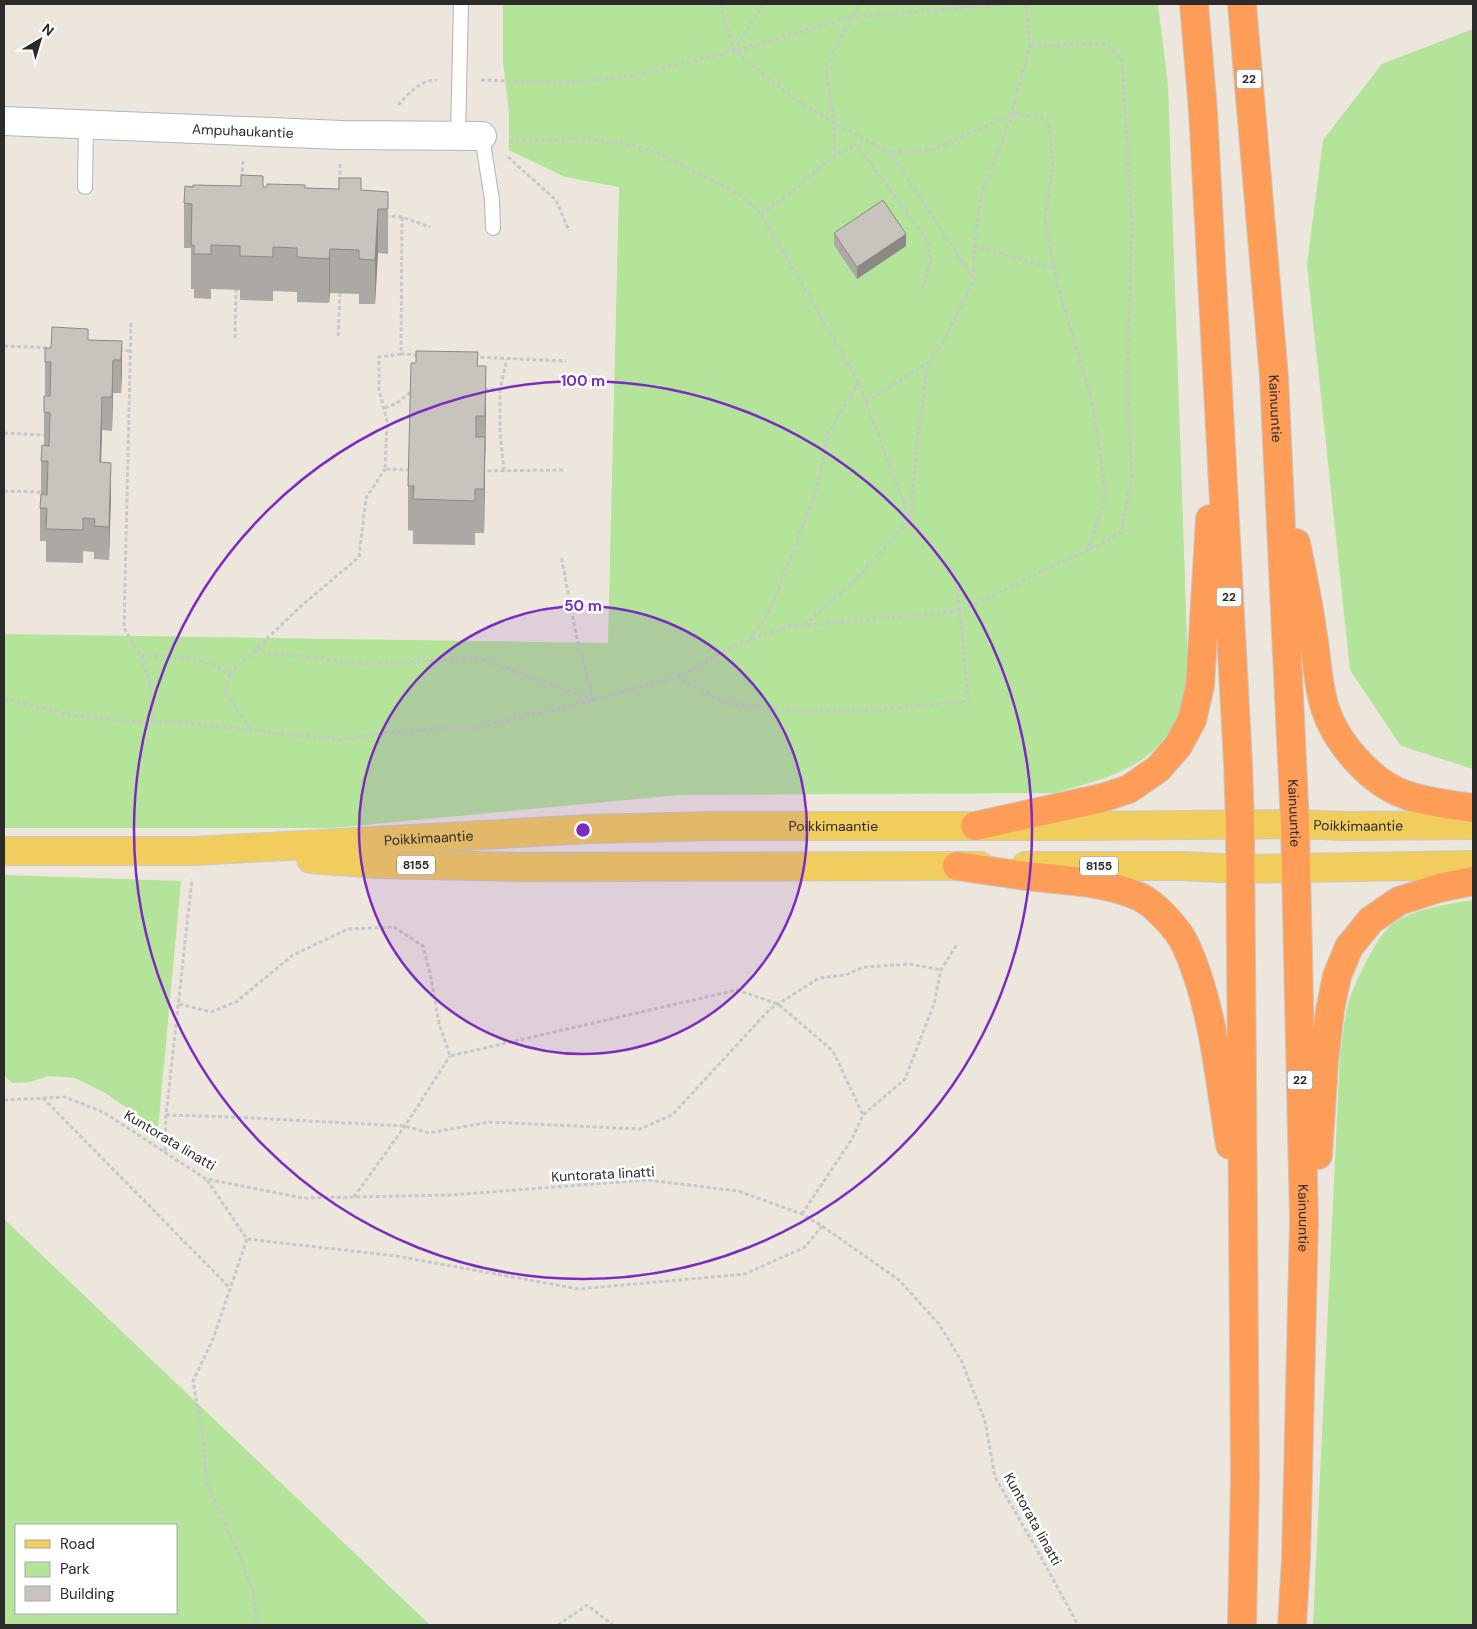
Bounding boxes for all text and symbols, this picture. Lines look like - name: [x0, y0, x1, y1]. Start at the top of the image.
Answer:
- north arrow: [15, 15, 65, 65]
- text: N: [38, 20, 58, 40]
- road number: 22: [1236, 70, 1262, 88]
- street label: Ampuhaukantie: [192, 120, 294, 142]
- text: 100 m: [561, 371, 605, 391]
- street label: Kainuuntie: [1265, 374, 1286, 443]
- road number: 22: [1216, 588, 1242, 606]
- text: 50 m: [564, 596, 602, 616]
- street label: Kainuuntie: [1284, 779, 1305, 847]
- street label: Poikkimaantie: [1313, 816, 1403, 835]
- street label: Poikkimaantie: [789, 817, 878, 835]
- centre of rings: [574, 821, 592, 839]
- street label: Poikkimaantie: [383, 826, 474, 849]
- road number: 8155: [397, 856, 435, 874]
- road number: 8155: [1080, 856, 1118, 876]
- road number: 22: [1288, 1070, 1312, 1090]
- street label: Kuntorata Iinatti: [121, 1106, 219, 1174]
- street label: Kuntorata Iinatti: [551, 1162, 655, 1186]
- street label: Kainuuntie: [1294, 1184, 1313, 1252]
- street label: Kuntorata Iinatti: [1000, 1469, 1066, 1569]
- legend: [15, 1524, 178, 1614]
- text: Road: [60, 1534, 95, 1554]
- text: Park: [60, 1559, 90, 1579]
- text: Building: [60, 1584, 115, 1604]

